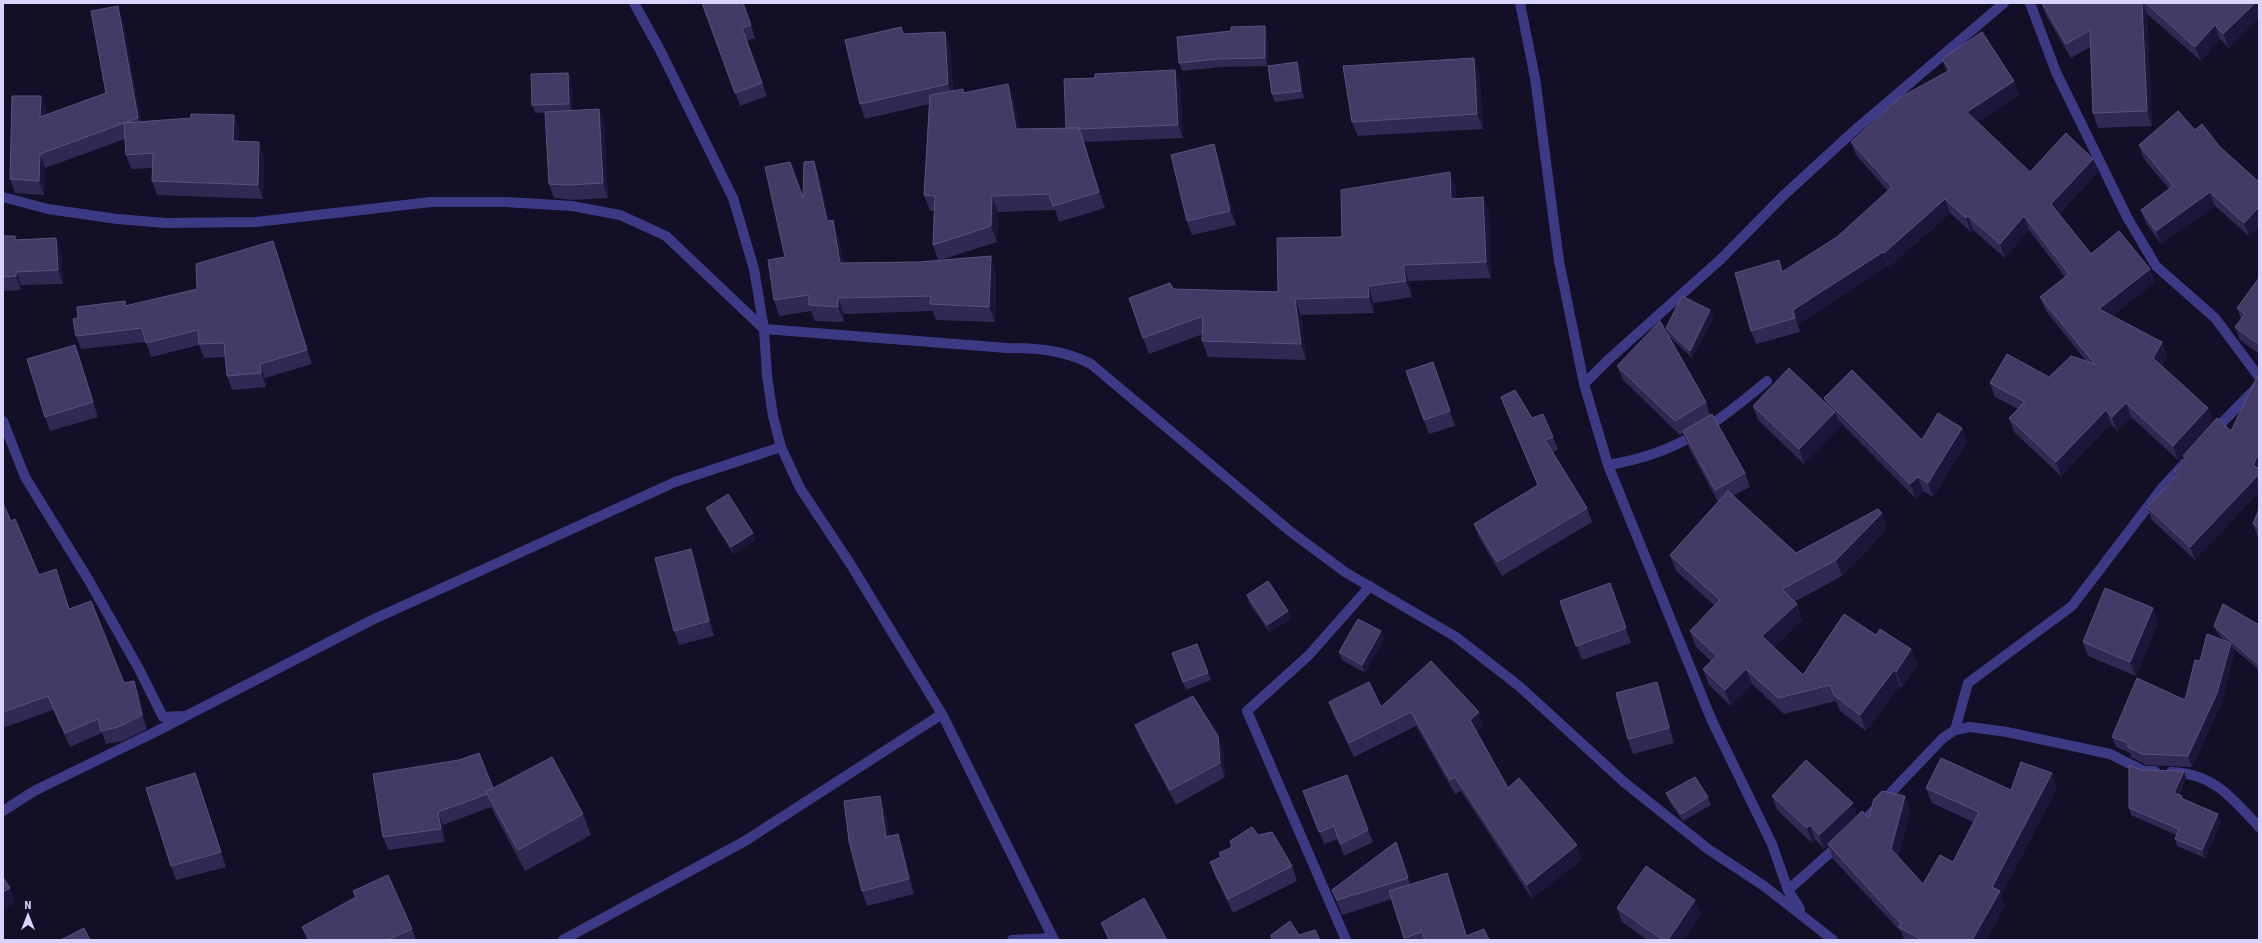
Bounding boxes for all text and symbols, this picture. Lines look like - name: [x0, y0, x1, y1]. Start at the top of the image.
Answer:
- north arrow: [8, 895, 48, 935]
- text: N: [24, 898, 32, 913]

